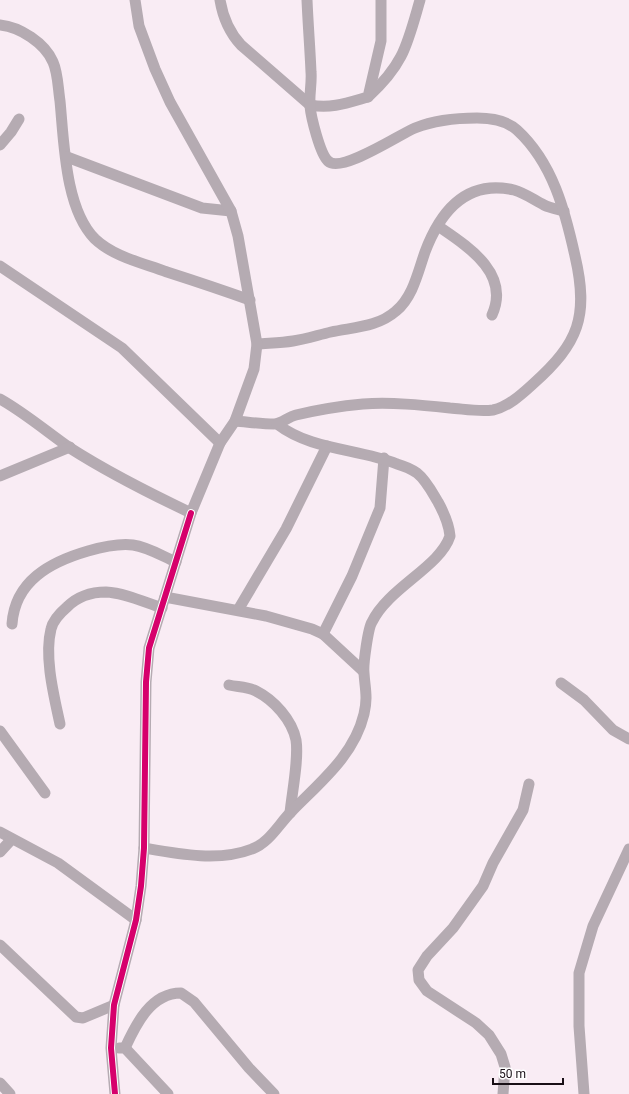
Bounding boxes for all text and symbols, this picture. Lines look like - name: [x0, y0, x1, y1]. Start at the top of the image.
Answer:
- scale bar: [493, 1060, 563, 1086]
- text: 50 m: [499, 1067, 526, 1081]

